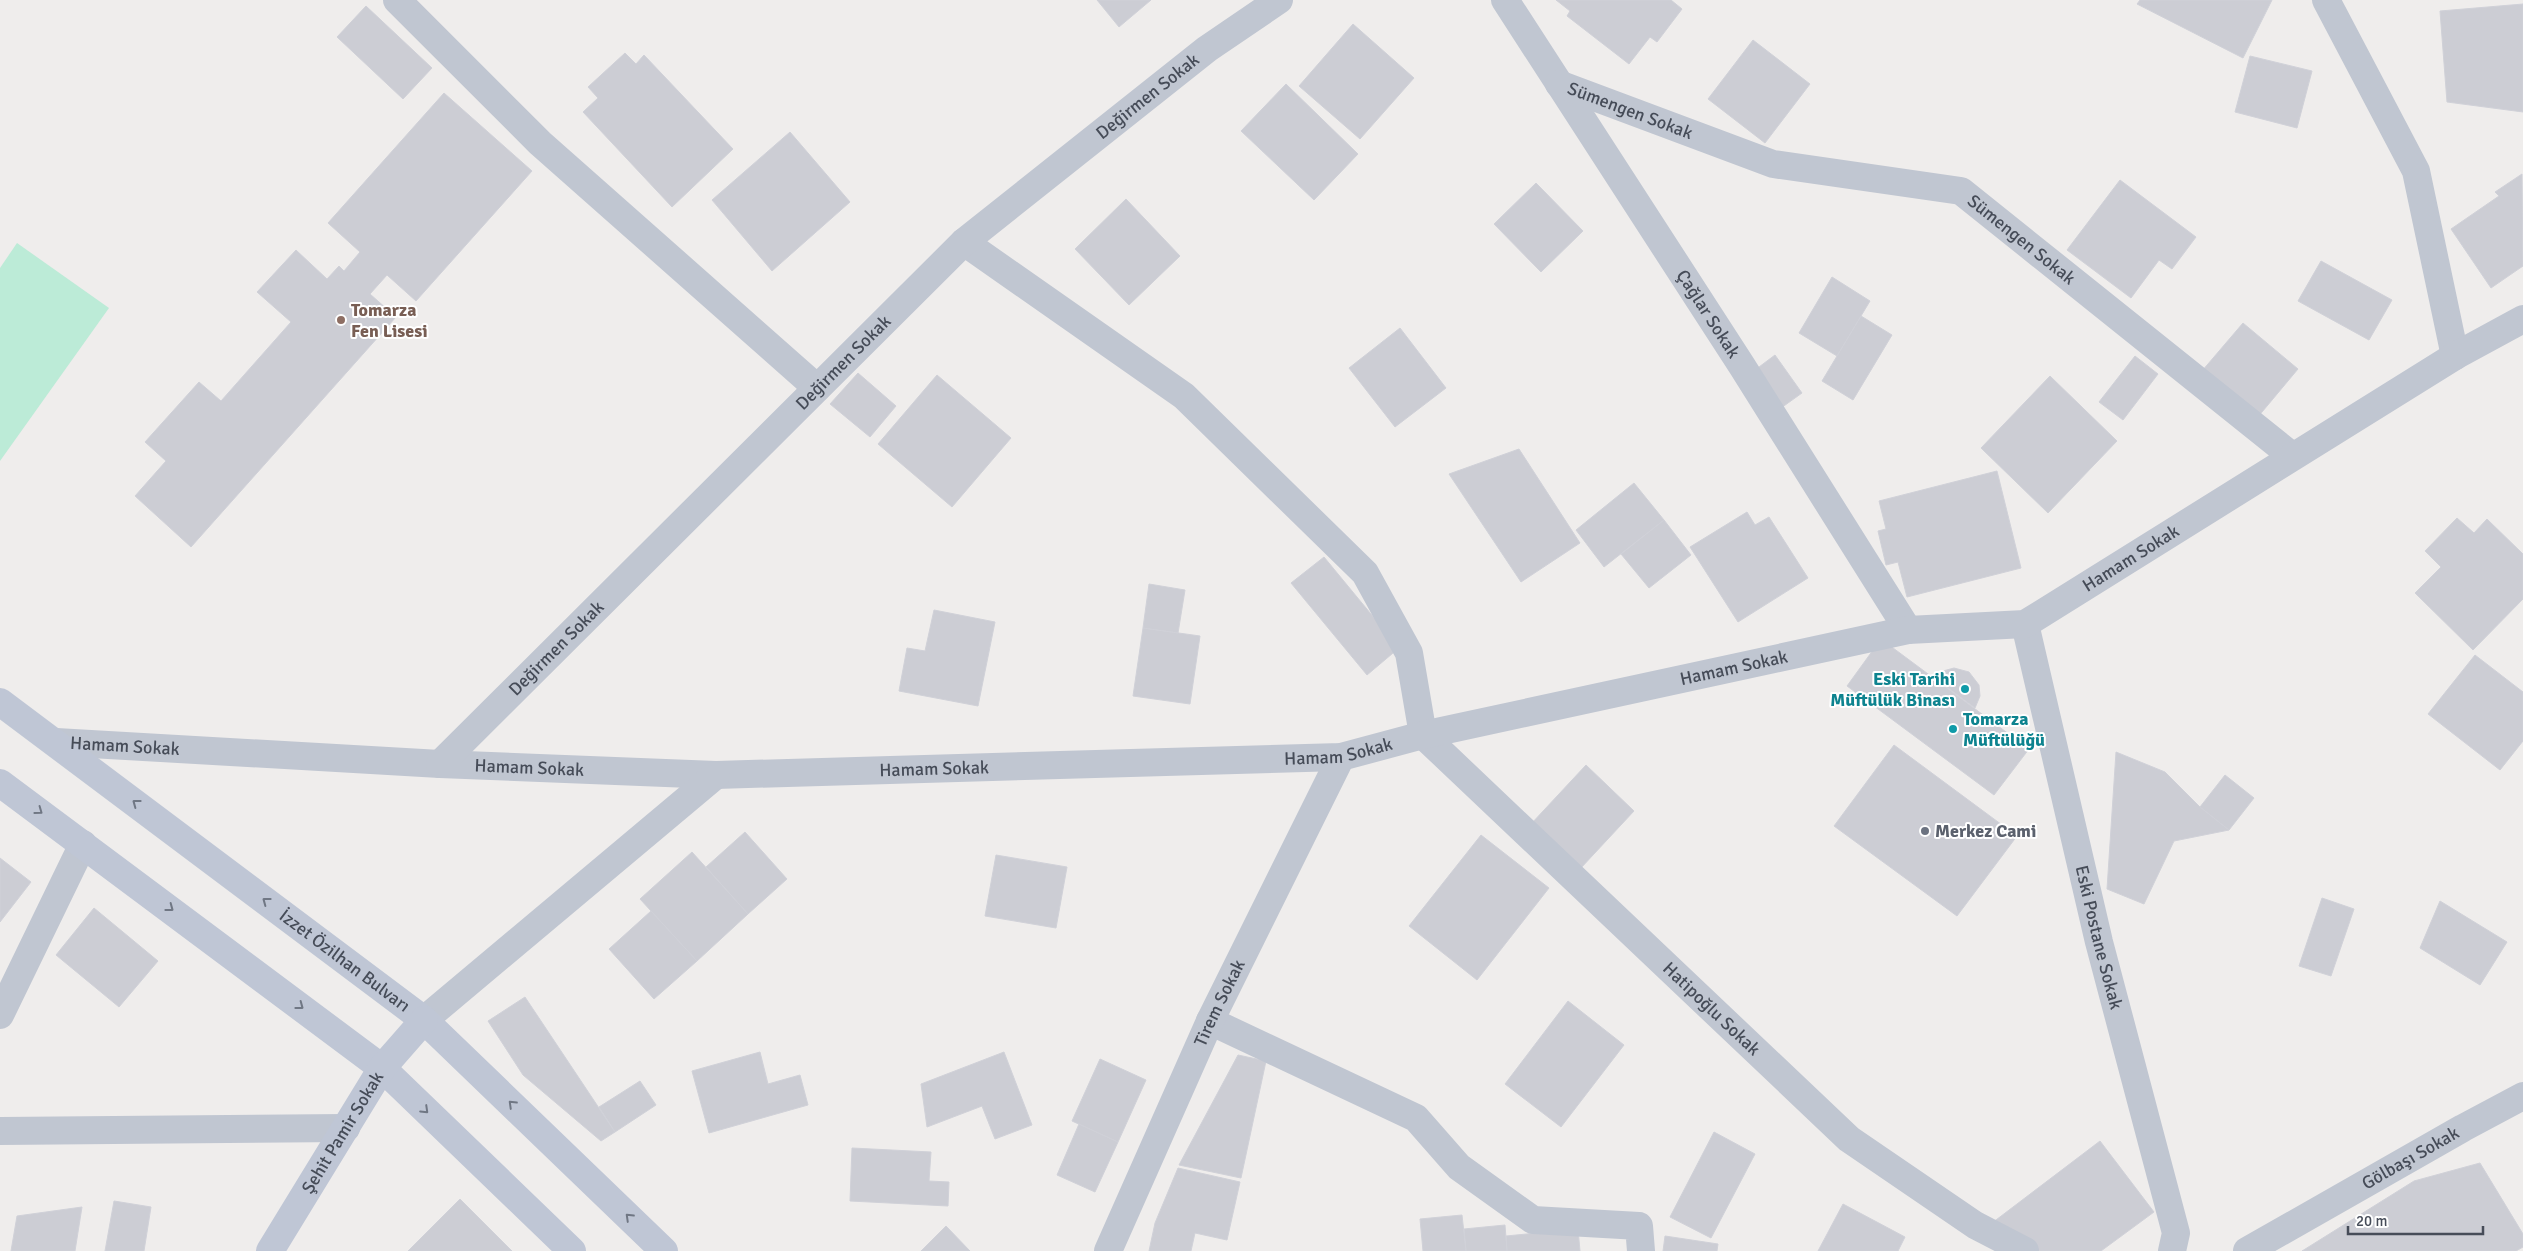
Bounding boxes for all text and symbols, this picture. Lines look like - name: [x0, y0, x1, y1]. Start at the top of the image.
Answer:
- street label: Değirmen Sokak: [1092, 49, 1203, 144]
- street label: Sümengen Sokak: [1565, 77, 1696, 144]
- street label: Sümengen Sokak: [1963, 190, 2080, 289]
- street label: Çağlar Sokak: [1672, 266, 1745, 362]
- place label: Tomarza Fen Lisesi: [351, 299, 428, 342]
- street label: Değirmen Sokak: [791, 310, 895, 414]
- marker: Tomarza Fen Lisesi: [335, 314, 347, 326]
- street label: Hamam Sokak: [2078, 520, 2183, 596]
- street label: Değirmen Sokak: [504, 596, 608, 700]
- street label: Hamam Sokak: [1678, 645, 1790, 690]
- place label: Eski Tarihi Müftülük Binası: [1830, 668, 1955, 711]
- marker: Eski Tarihi Müftülük Binası: [1959, 683, 1971, 695]
- place label: Tomarza Müftülüğü: [1963, 708, 2045, 751]
- marker: Tomarza Müftülüğü: [1947, 723, 1959, 735]
- street label: Hamam Sokak: [69, 732, 180, 760]
- street label: Hamam Sokak: [1284, 733, 1395, 770]
- street label: Hamam Sokak: [474, 754, 585, 781]
- street label: Hamam Sokak: [879, 756, 989, 781]
- one-way arrow: [132, 800, 142, 809]
- one-way arrow: [33, 806, 42, 814]
- place label: Merkez Cami: [1935, 820, 2036, 842]
- marker: Merkez Cami: [1919, 825, 1931, 837]
- street label: Eski Postane Sokak: [2071, 863, 2127, 1012]
- one-way arrow: [263, 898, 272, 906]
- one-way arrow: [164, 903, 173, 911]
- street label: İzzet Özilhan Bulvarı: [275, 904, 415, 1017]
- street label: Tirem Sokak: [1189, 956, 1250, 1050]
- street label: Hatipoğlu Sokak: [1658, 957, 1765, 1060]
- one-way arrow: [294, 1001, 303, 1009]
- street label: Şehit Pamir Sokak: [297, 1067, 388, 1198]
- one-way arrow: [508, 1101, 517, 1110]
- one-way arrow: [419, 1104, 428, 1113]
- street label: Gölbaşı Sokak: [2358, 1122, 2463, 1194]
- scale bar: [2348, 1204, 2483, 1236]
- text: 20 m: [2356, 1212, 2387, 1230]
- one-way arrow: [626, 1214, 635, 1223]

